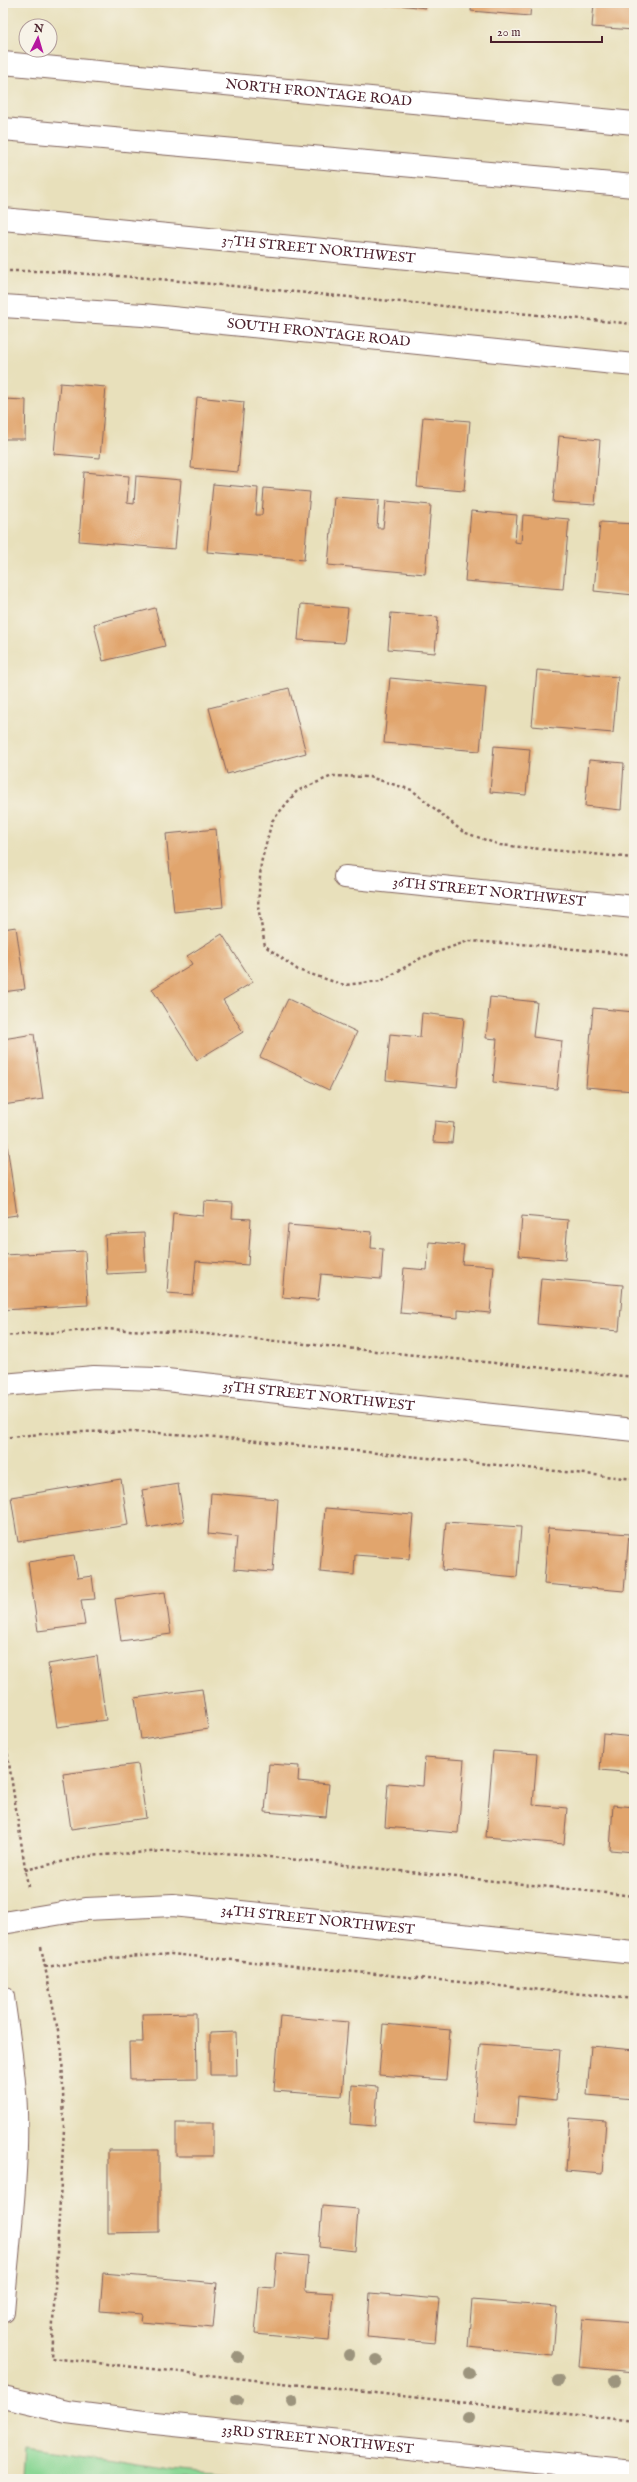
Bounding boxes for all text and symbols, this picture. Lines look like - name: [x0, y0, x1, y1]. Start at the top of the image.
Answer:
- north arrow: [18, 18, 58, 58]
- scale bar: [491, 18, 602, 44]
- text: N: [32, 22, 45, 36]
- text: 20 m: [497, 25, 520, 40]
- street label: NORTH FRONTAGE ROAD: [225, 75, 413, 111]
- street label: 37TH STREET NORTHWEST: [221, 231, 417, 268]
- street label: SOUTH FRONTAGE ROAD: [226, 315, 411, 351]
- street label: 36TH STREET NORTHWEST: [392, 873, 587, 911]
- street label: 35TH STREET NORTHWEST: [222, 1377, 416, 1416]
- street label: 34TH STREET NORTHWEST: [220, 1901, 416, 1939]
- street label: 33RD STREET NORTHWEST: [221, 2421, 415, 2458]

